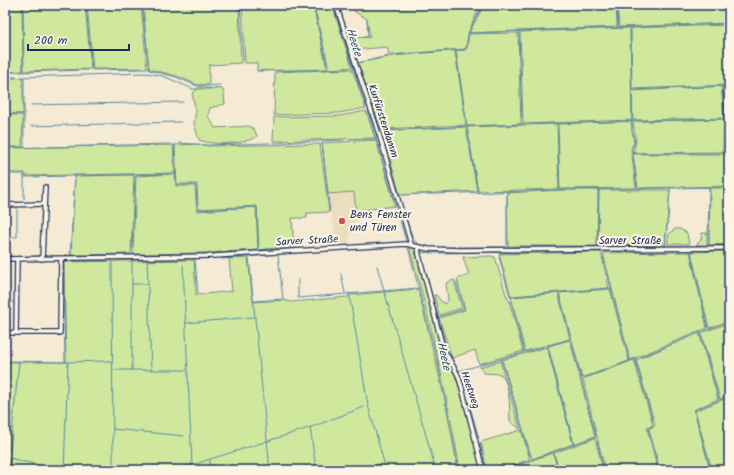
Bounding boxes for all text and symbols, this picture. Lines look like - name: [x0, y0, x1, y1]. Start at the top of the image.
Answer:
- water label: Heete: [341, 25, 368, 60]
- scale bar: [28, 26, 129, 52]
- text: 200 m: [34, 31, 68, 50]
- street label: Kurfürstendamm: [363, 82, 403, 160]
- place label: Bens Fenster und Türen: [350, 206, 412, 237]
- marker: Bens Fenster und Türen: [337, 216, 347, 226]
- street label: Sarver Straße: [275, 230, 339, 252]
- street label: Sarver Straße: [599, 232, 661, 250]
- water label: Heete: [431, 340, 457, 374]
- street label: Heetweg: [455, 369, 485, 411]

